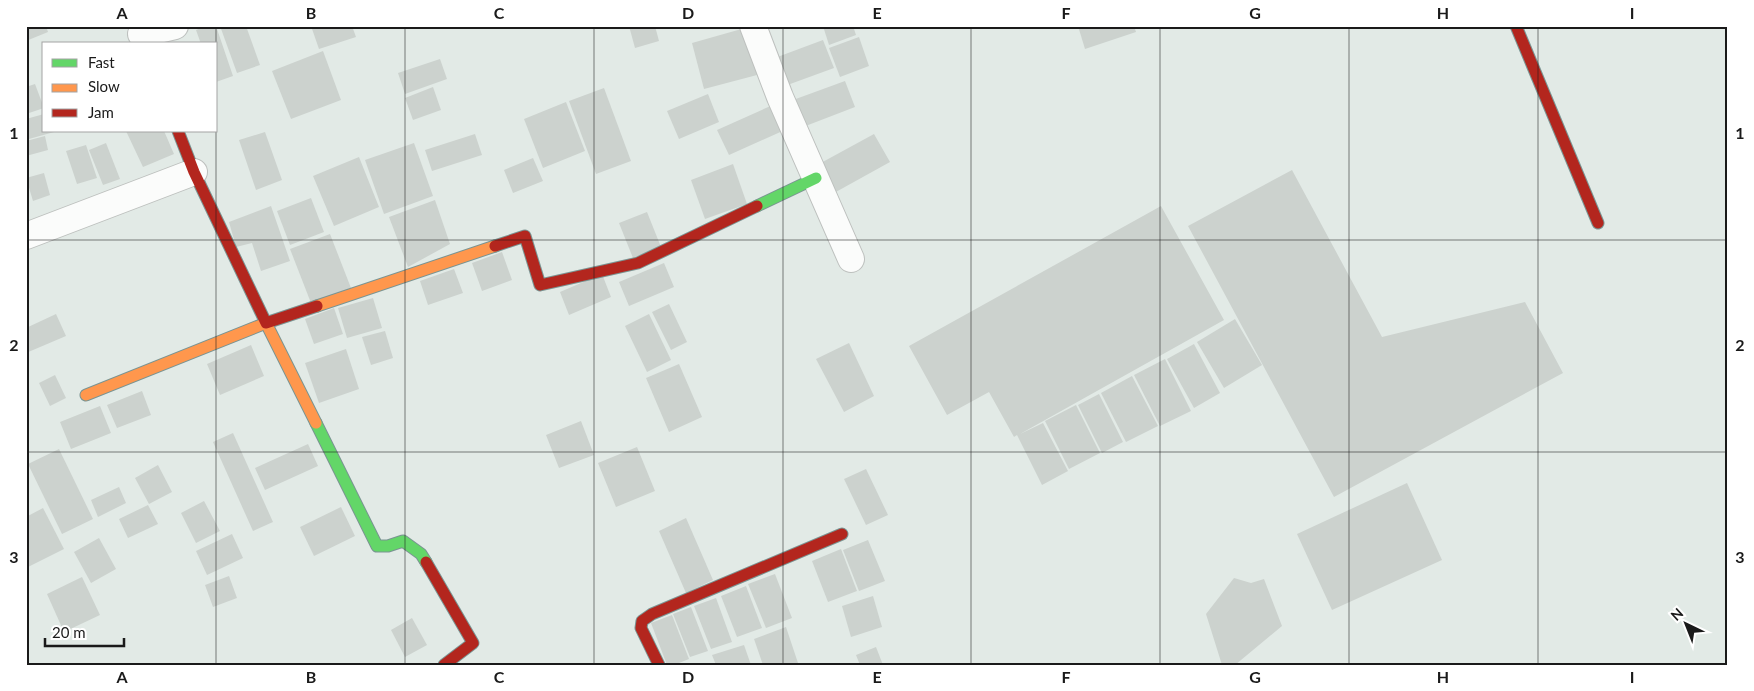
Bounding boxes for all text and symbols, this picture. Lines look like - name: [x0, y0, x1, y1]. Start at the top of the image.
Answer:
- text: A: [115, 3, 128, 22]
- text: B: [306, 3, 316, 22]
- text: C: [494, 3, 505, 22]
- text: D: [682, 3, 694, 22]
- text: E: [872, 3, 882, 22]
- text: F: [1061, 3, 1071, 22]
- text: G: [1249, 3, 1261, 22]
- text: H: [1437, 3, 1449, 22]
- text: I: [1630, 3, 1634, 22]
- legend: [42, 42, 218, 132]
- text: Fast: [88, 53, 115, 71]
- text: Slow: [88, 77, 120, 95]
- text: Jam: [88, 103, 114, 121]
- text: 1: [9, 123, 19, 142]
- text: 1: [1735, 123, 1745, 142]
- text: 2: [9, 335, 19, 354]
- text: 2: [1735, 335, 1745, 354]
- text: 3: [9, 547, 19, 566]
- text: 3: [1735, 547, 1745, 566]
- north arrow: [1662, 598, 1712, 648]
- text: N: [1667, 604, 1687, 624]
- scale bar: [45, 616, 124, 648]
- text: 20 m: [52, 623, 86, 641]
- text: A: [115, 667, 128, 686]
- text: B: [306, 667, 316, 686]
- text: C: [494, 667, 505, 686]
- text: D: [682, 667, 694, 686]
- text: E: [872, 667, 882, 686]
- text: F: [1061, 667, 1071, 686]
- text: G: [1249, 667, 1261, 686]
- text: H: [1437, 667, 1449, 686]
- text: I: [1630, 667, 1634, 686]

